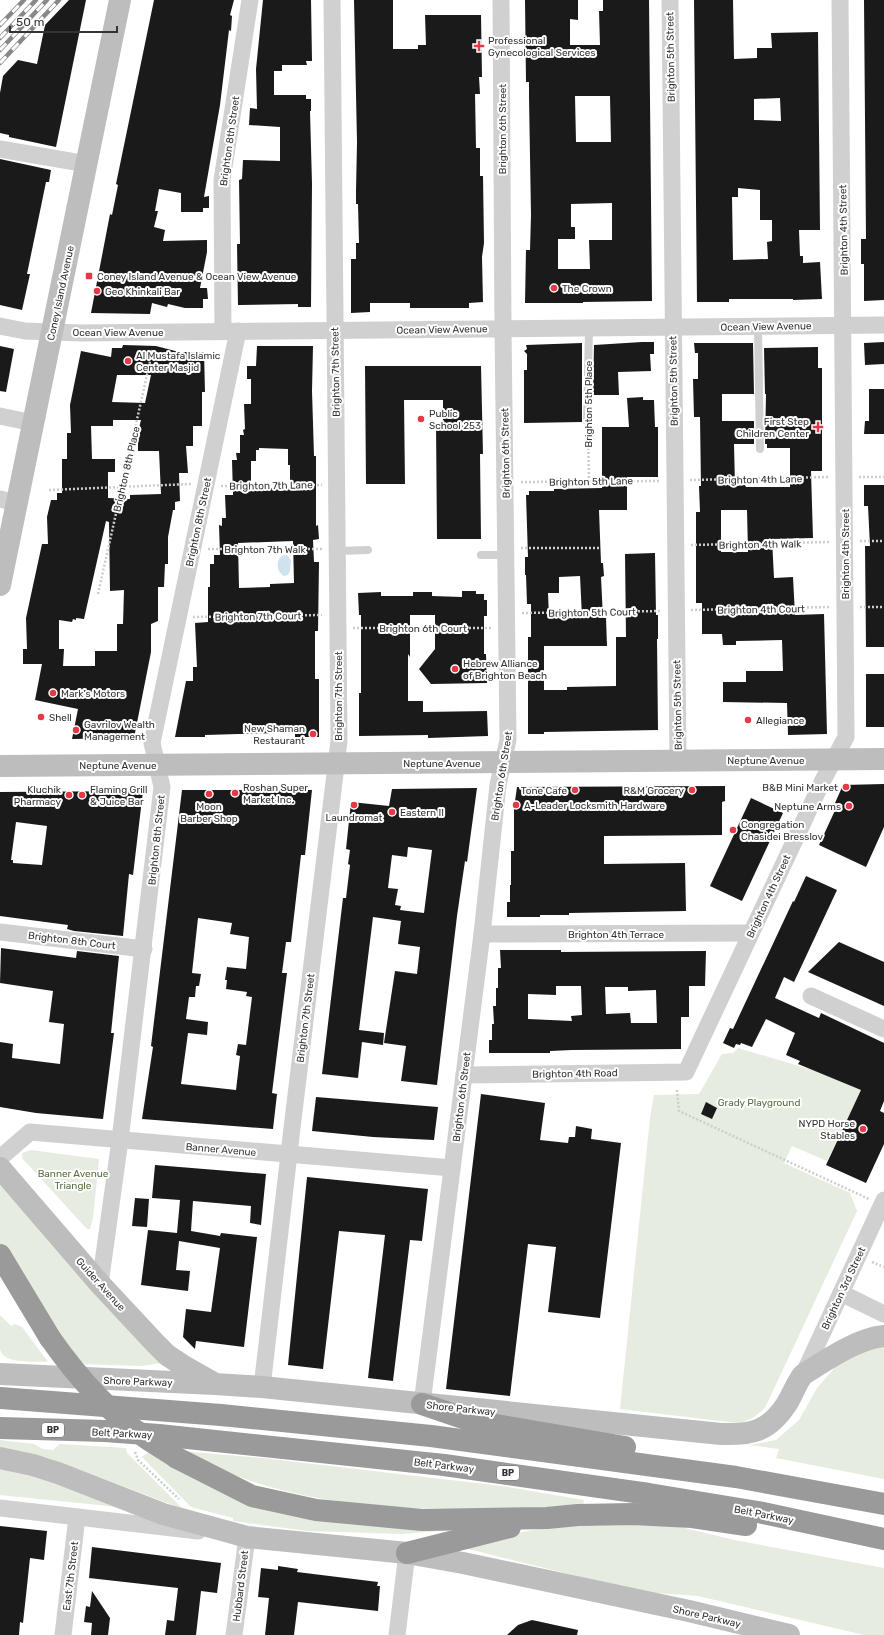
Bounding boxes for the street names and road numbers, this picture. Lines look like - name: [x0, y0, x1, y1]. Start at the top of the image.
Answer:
- street label: Brighton 5th Street: [664, 12, 678, 102]
- street label: Brighton 6th Street: [497, 84, 509, 174]
- street label: Brighton 8th Street: [218, 95, 242, 187]
- street label: Brighton 4th Street: [837, 184, 851, 275]
- street label: Coney Island Avenue: [45, 244, 77, 342]
- street label: Ocean View Avenue: [720, 320, 812, 334]
- street label: Ocean View Avenue: [396, 323, 488, 337]
- street label: Ocean View Avenue: [72, 327, 164, 339]
- street label: Brighton 7th Street: [329, 327, 343, 417]
- street label: Brighton 5th Street: [667, 336, 681, 426]
- street label: Brighton 5th Place: [583, 360, 595, 447]
- street label: Brighton 6th Street: [499, 408, 513, 498]
- street label: Brighton 8th Place: [111, 425, 143, 513]
- street label: Brighton 4th Lane: [718, 473, 803, 487]
- street label: Brighton 5th Lane: [549, 475, 634, 489]
- street label: Brighton 8th Street: [184, 476, 214, 568]
- street label: Brighton 7th Lane: [229, 479, 313, 493]
- street label: Brighton 4th Street: [840, 509, 852, 599]
- street label: Brighton 4th Walk: [719, 538, 802, 552]
- street label: Brighton 7th Walk: [224, 544, 307, 556]
- street label: Brighton 4th Court: [717, 603, 805, 617]
- street label: Brighton 5th Court: [548, 606, 636, 620]
- street label: Brighton 7th Court: [215, 610, 302, 624]
- street label: Brighton 6th Court: [379, 623, 467, 635]
- street label: Brighton 7th Street: [333, 651, 345, 741]
- street label: Brighton 5th Street: [671, 660, 685, 750]
- street label: Brighton 6th Street: [489, 730, 515, 822]
- street label: Neptune Avenue: [727, 755, 805, 767]
- street label: Neptune Avenue: [403, 758, 481, 770]
- street label: Neptune Avenue: [79, 760, 157, 772]
- street label: Brighton 8th Street: [146, 794, 168, 886]
- street label: Brighton 4th Street: [744, 853, 794, 940]
- street label: Brighton 4th Terrace: [568, 929, 664, 941]
- street label: Brighton 8th Court: [27, 930, 116, 952]
- street label: Brighton 7th Street: [295, 973, 317, 1063]
- street label: Brighton 6th Street: [451, 1051, 473, 1143]
- street label: Brighton 4th Road: [532, 1067, 618, 1081]
- street label: Banner Avenue: [185, 1141, 257, 1159]
- street label: Brighton 3rd Street: [819, 1245, 868, 1332]
- street label: Guider Avenue: [73, 1256, 128, 1314]
- street label: Shore Parkway: [103, 1375, 173, 1389]
- street label: Shore Parkway: [426, 1399, 497, 1419]
- road number: BP: [42, 1423, 64, 1437]
- street label: Belt Parkway: [91, 1426, 153, 1442]
- street label: Belt Parkway: [413, 1456, 475, 1476]
- road number: BP: [497, 1466, 519, 1480]
- street label: Belt Parkway: [733, 1503, 795, 1527]
- street label: East 7th Street: [61, 1541, 81, 1611]
- street label: Hubbard Street: [231, 1550, 251, 1622]
- street label: Shore Parkway: [672, 1603, 742, 1631]

